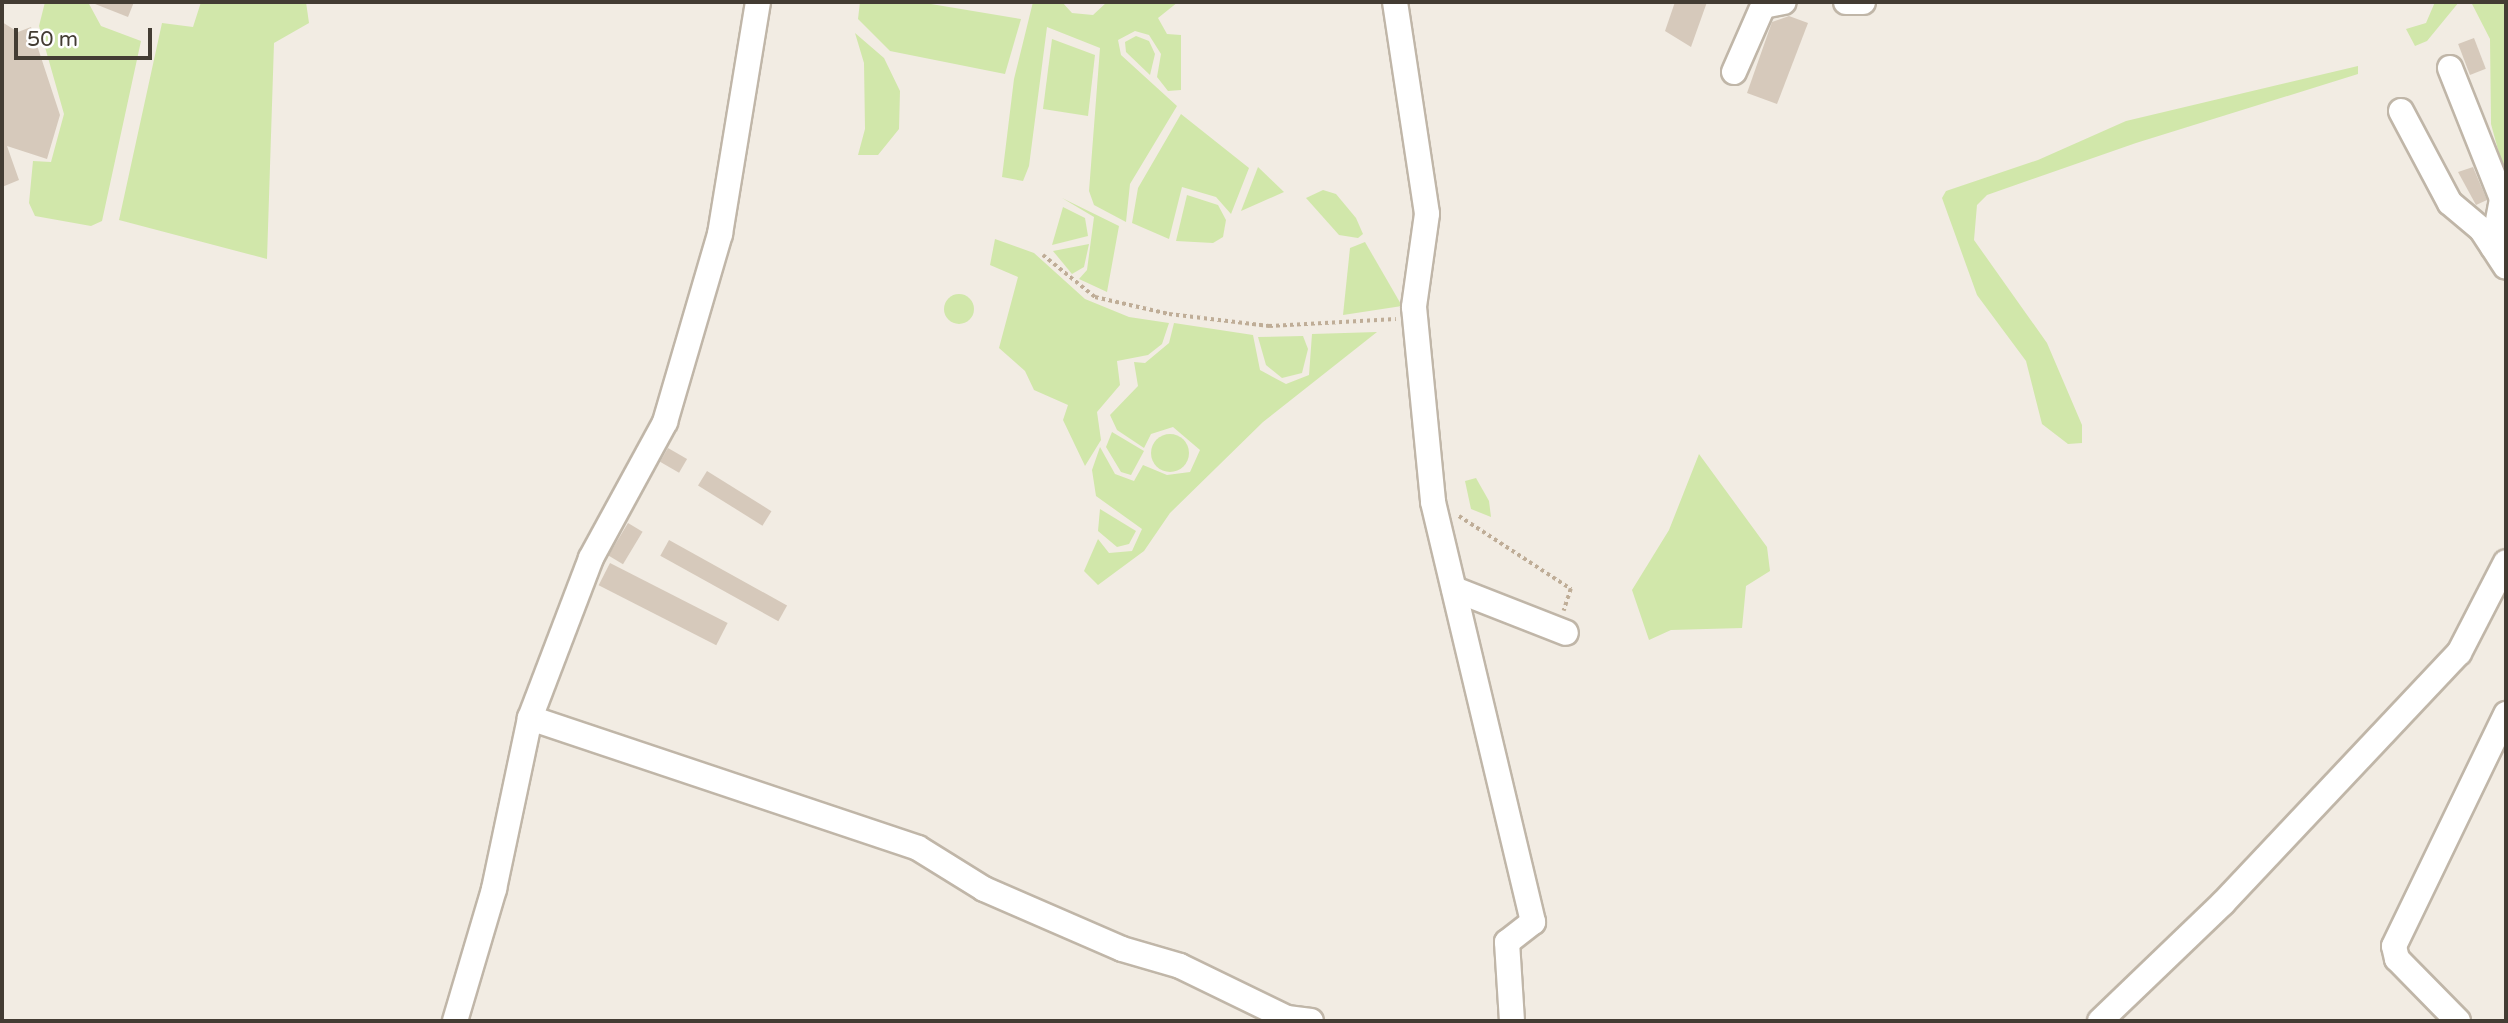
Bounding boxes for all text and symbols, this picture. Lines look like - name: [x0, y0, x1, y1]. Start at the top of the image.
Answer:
- scale bar: [18, 14, 156, 58]
- text: 50 m: [27, 27, 78, 52]

